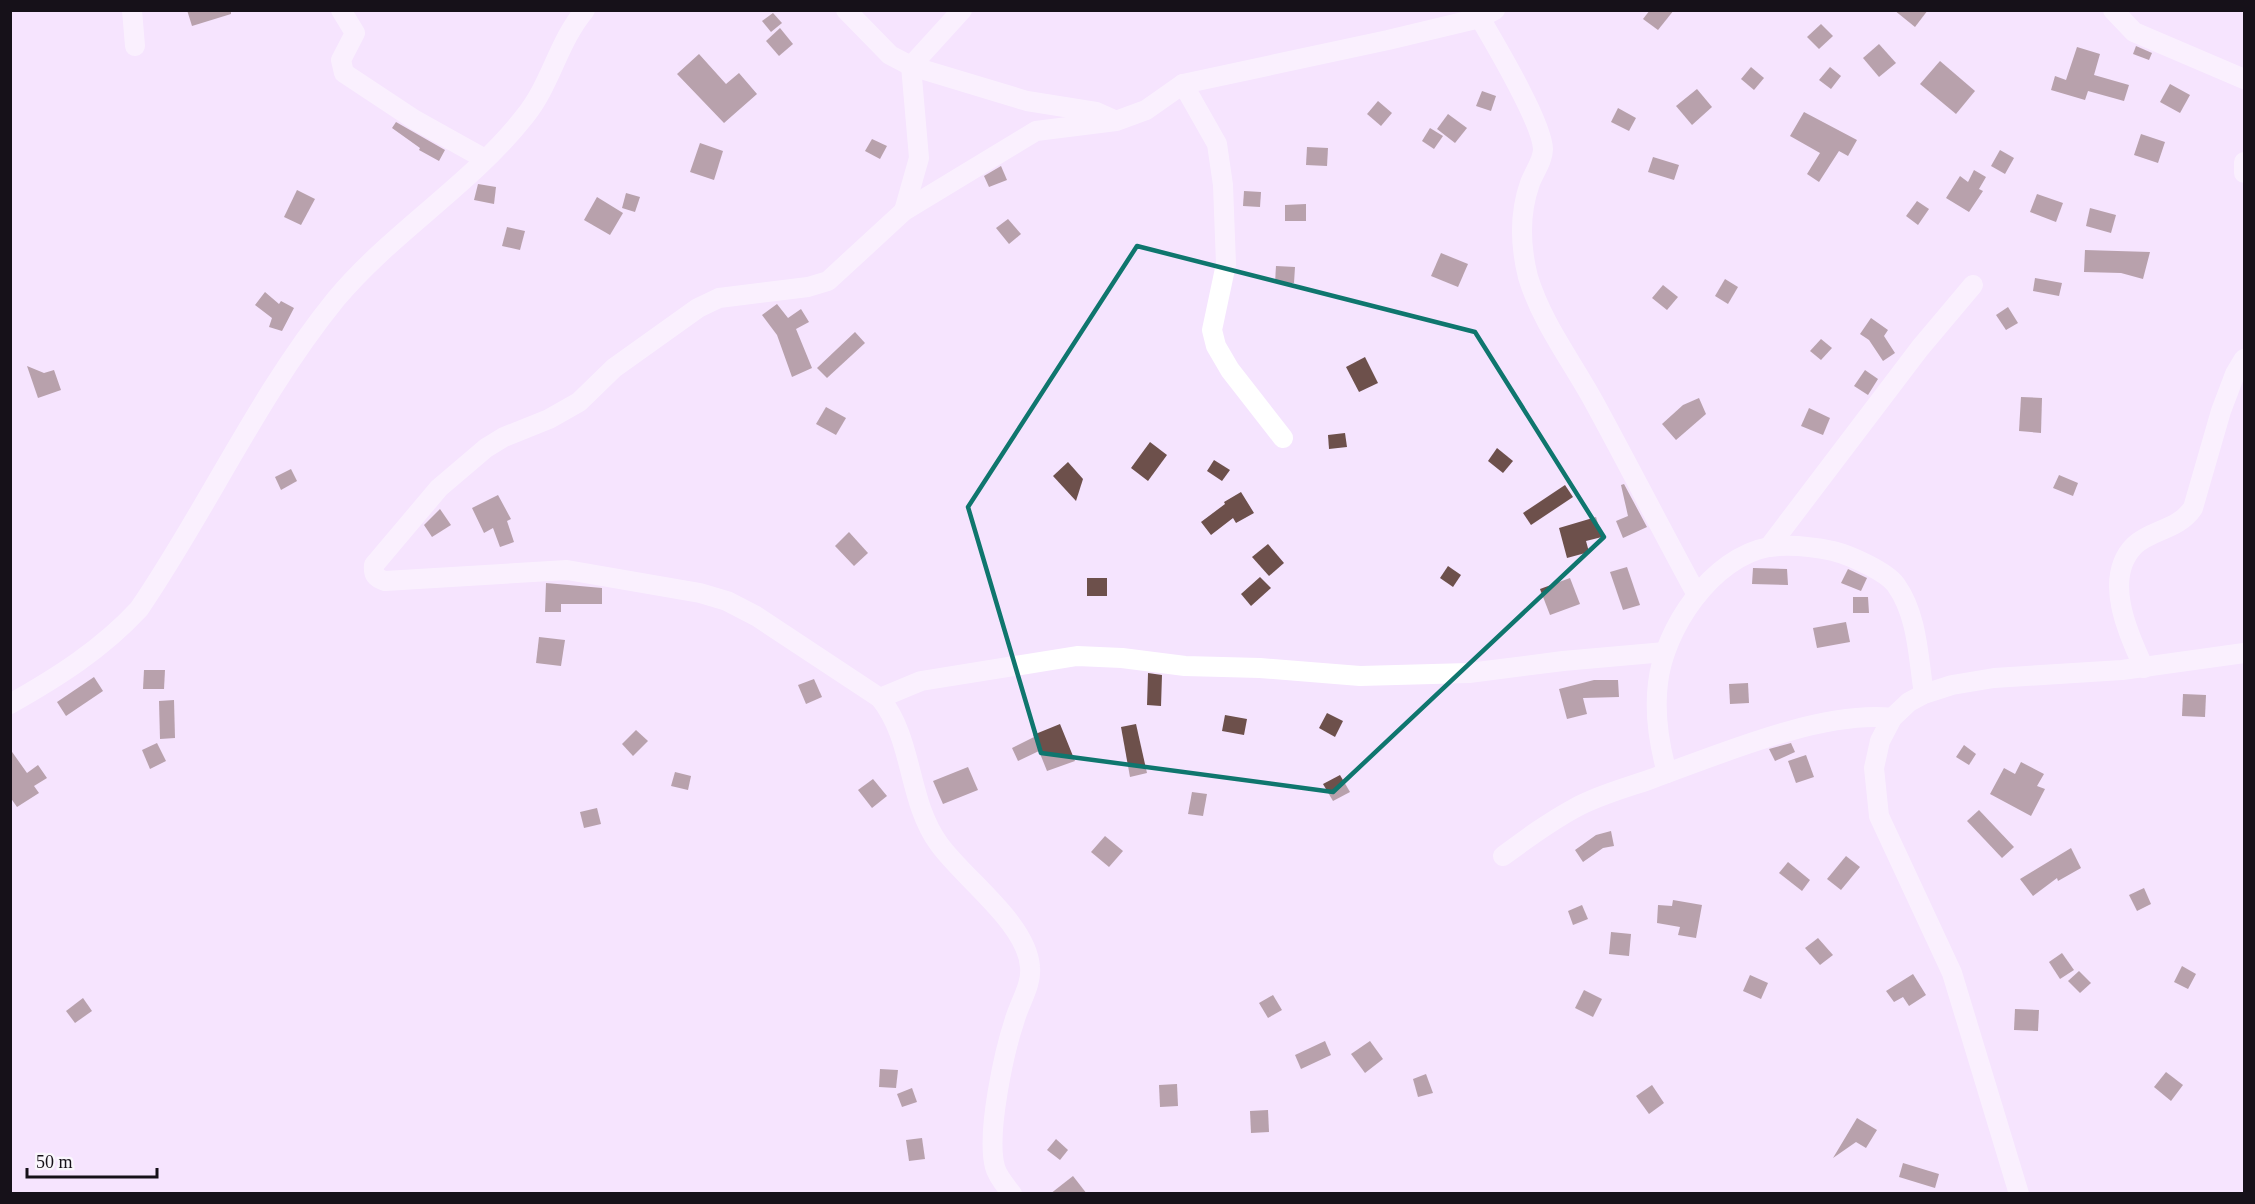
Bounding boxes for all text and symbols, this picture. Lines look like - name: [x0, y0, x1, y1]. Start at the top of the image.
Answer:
- scale bar: [27, 1141, 158, 1179]
- text: 50 m: [36, 1152, 73, 1172]

